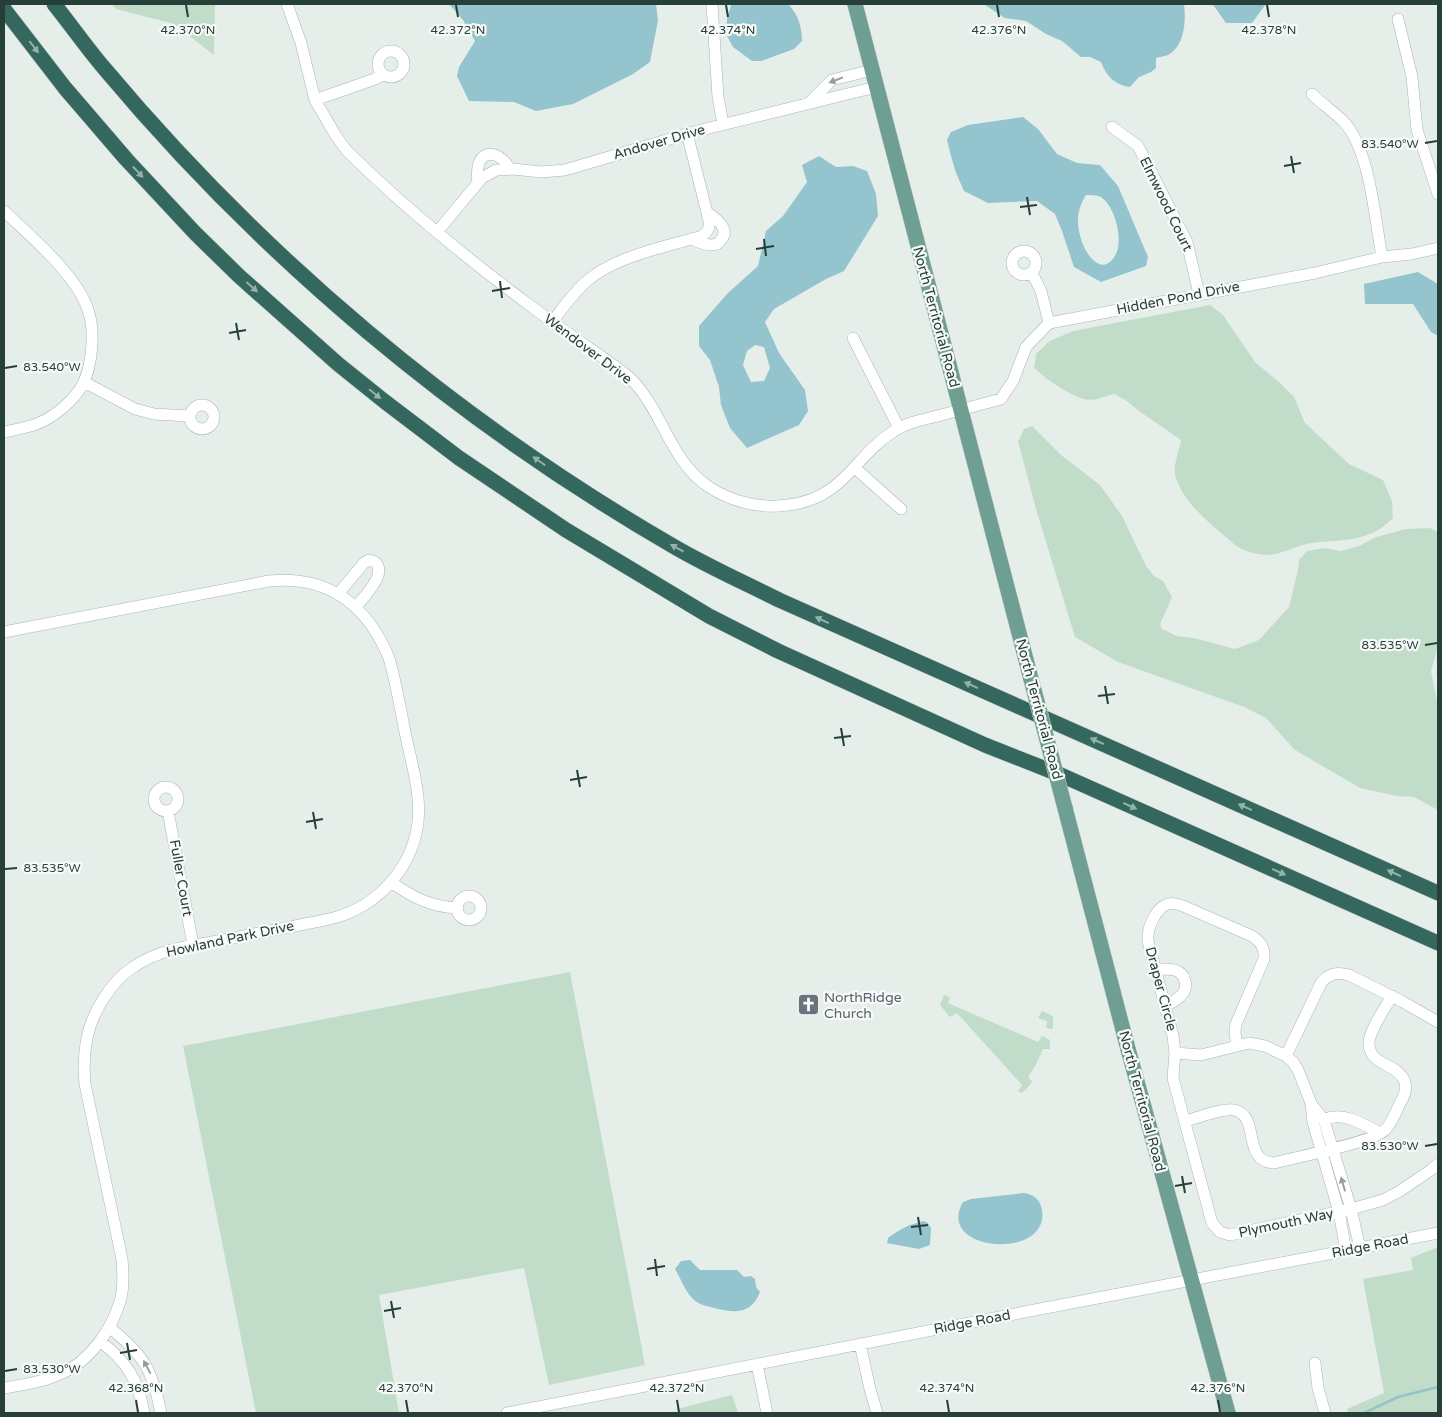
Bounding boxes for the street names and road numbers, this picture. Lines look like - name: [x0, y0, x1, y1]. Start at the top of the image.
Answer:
- street label: Andover Drive: [611, 121, 707, 163]
- street label: Elmwood Court: [1136, 154, 1196, 255]
- street label: North Territorial Road: [909, 245, 963, 389]
- street label: Hidden Pond Drive: [1115, 278, 1241, 318]
- street label: Wendover Drive: [541, 310, 635, 388]
- street label: North Territorial Road: [1012, 637, 1066, 781]
- street label: Fuller Court: [166, 838, 196, 918]
- street label: Howland Park Drive: [165, 917, 296, 961]
- street label: Draper Circle: [1142, 945, 1180, 1033]
- street label: North Territorial Road: [1115, 1029, 1169, 1173]
- street label: Plymouth Way: [1237, 1205, 1335, 1241]
- street label: Ridge Road: [1330, 1230, 1410, 1262]
- street label: Ridge Road: [932, 1306, 1012, 1338]

